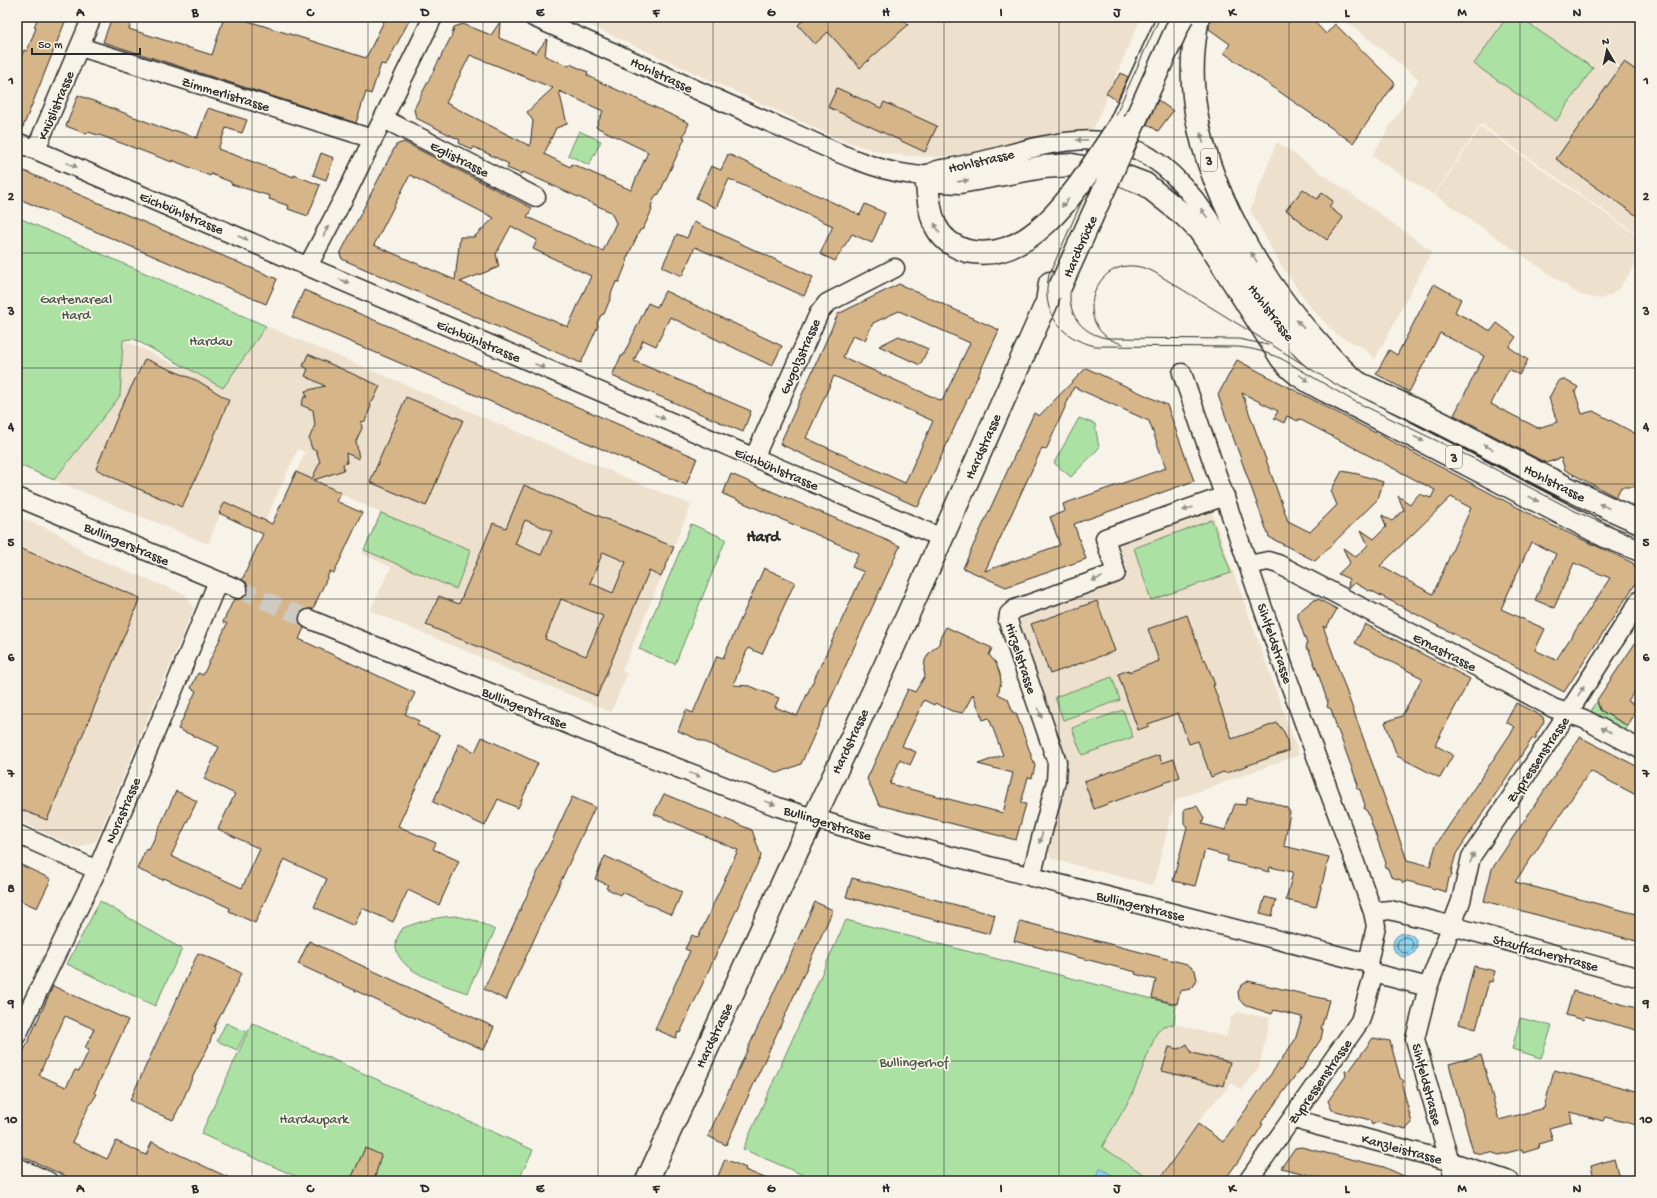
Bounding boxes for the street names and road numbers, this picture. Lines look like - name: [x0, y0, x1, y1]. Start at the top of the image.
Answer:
- street label: Hohlstrasse: [627, 54, 696, 98]
- street label: Knüslistrasse: [35, 68, 80, 143]
- street label: Zimmerlistrasse: [179, 74, 272, 117]
- street label: Eglistrasse: [427, 138, 492, 183]
- street label: Hohlstrasse: [947, 146, 1017, 178]
- road number: 3: [1201, 149, 1217, 171]
- street label: Eichbühlstrasse: [136, 189, 226, 240]
- street label: Hardbrücke: [1060, 213, 1103, 281]
- street label: Hohlstrasse: [1243, 282, 1297, 346]
- street label: Gugolzstrasse: [777, 316, 826, 397]
- street label: Eichbühlstrasse: [433, 317, 523, 368]
- street label: Hardstrasse: [962, 411, 1007, 482]
- street label: Eichbühlstrasse: [731, 445, 821, 496]
- road number: 3: [1446, 446, 1462, 468]
- street label: Hohlstrasse: [1520, 461, 1588, 507]
- street label: Bullingerstrasse: [80, 519, 172, 571]
- street label: Sihlfeldstrasse: [1252, 601, 1296, 687]
- street label: Hirzelstrasse: [1000, 621, 1039, 697]
- street label: Ernastrasse: [1409, 630, 1479, 677]
- street label: Bullingerstrasse: [478, 684, 570, 735]
- street label: Hardstrasse: [829, 706, 874, 777]
- street label: Zypressenstrasse: [1504, 713, 1575, 807]
- street label: Norastrasse: [103, 775, 146, 847]
- street label: Bullingerstrasse: [780, 803, 874, 846]
- street label: Bullingerstrasse: [1093, 888, 1187, 927]
- street label: Stauffacherstrasse: [1491, 932, 1601, 977]
- street label: Hardstrasse: [693, 1000, 738, 1071]
- street label: Zypressenstrasse: [1285, 1036, 1357, 1128]
- street label: Sihlfeldstrasse: [1406, 1042, 1445, 1128]
- street label: Kanzleistrasse: [1359, 1131, 1444, 1170]

